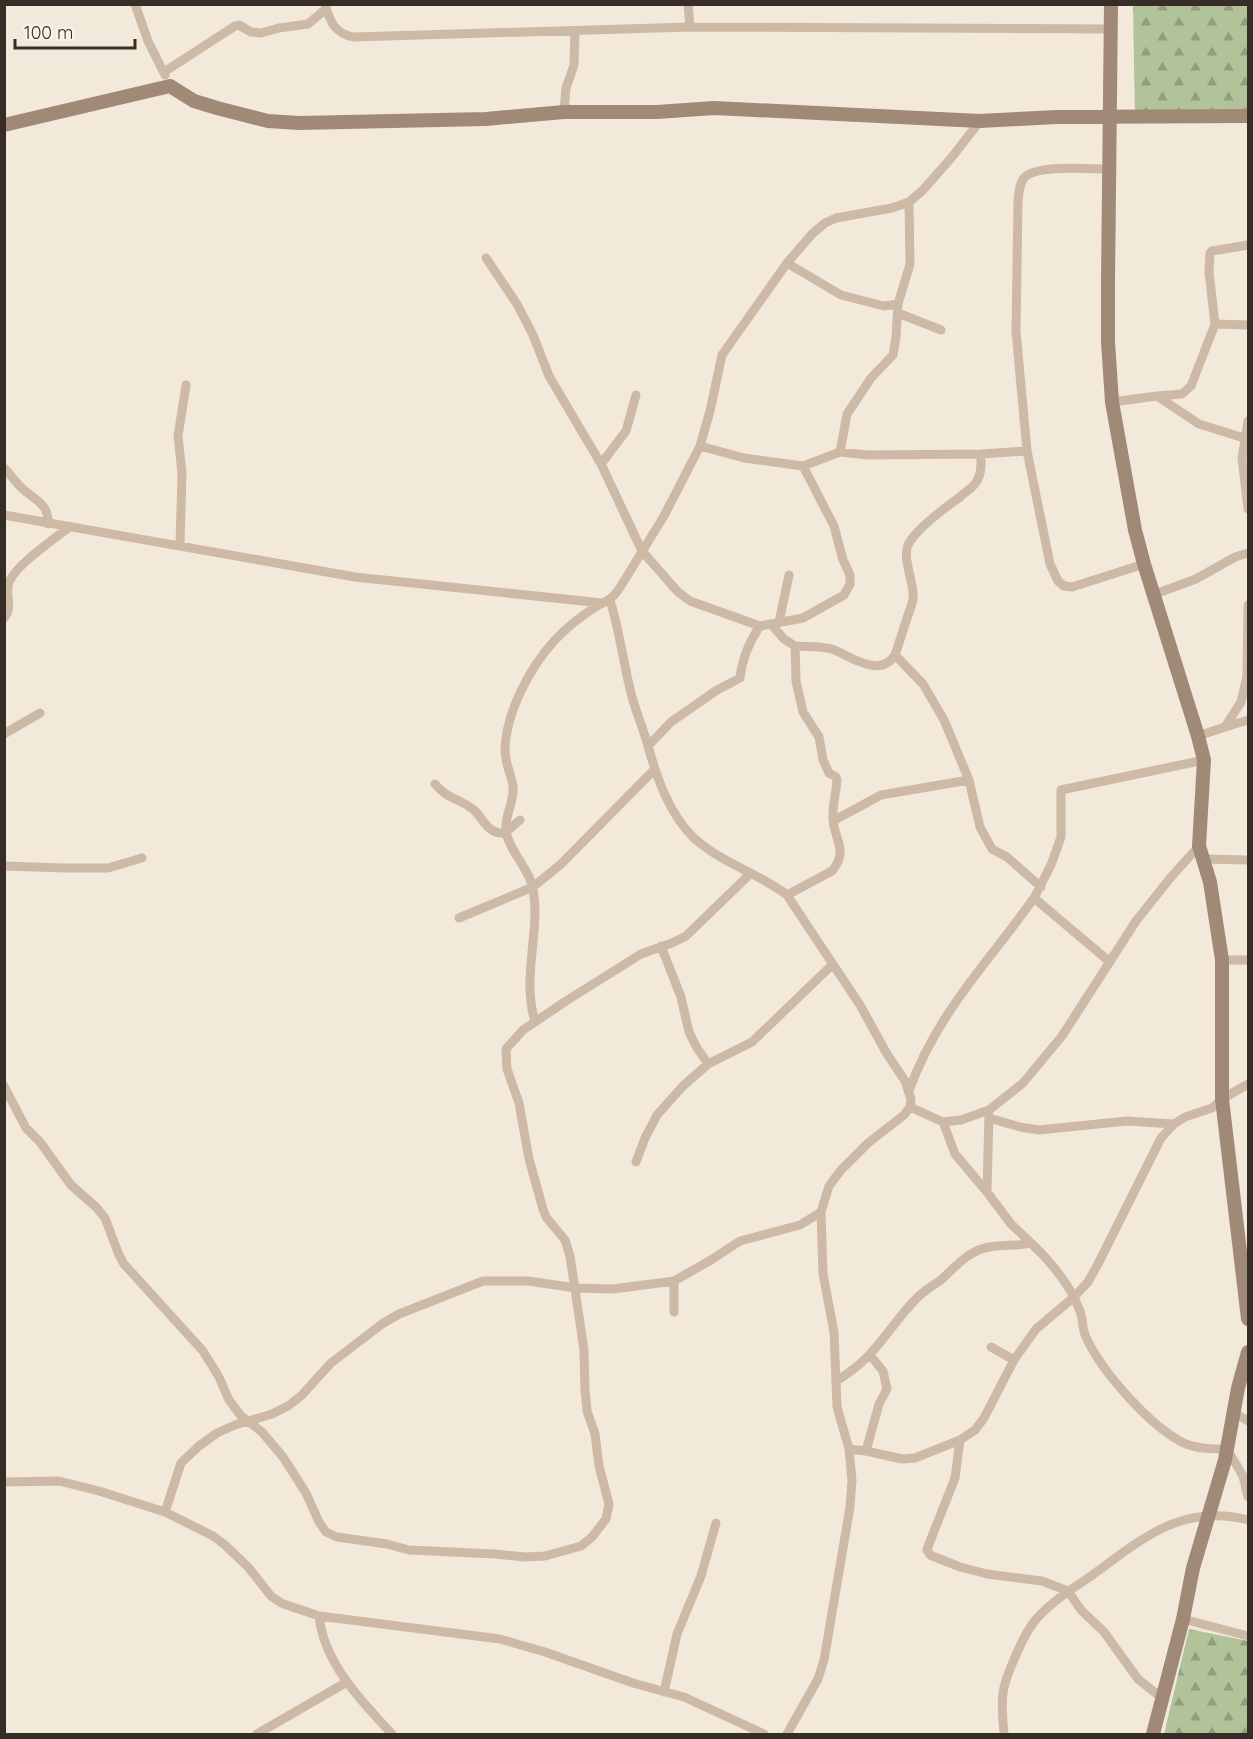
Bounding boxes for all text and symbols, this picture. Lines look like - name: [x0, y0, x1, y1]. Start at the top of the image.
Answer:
- scale bar: [15, 12, 135, 50]
- text: 100 m: [24, 21, 73, 44]

